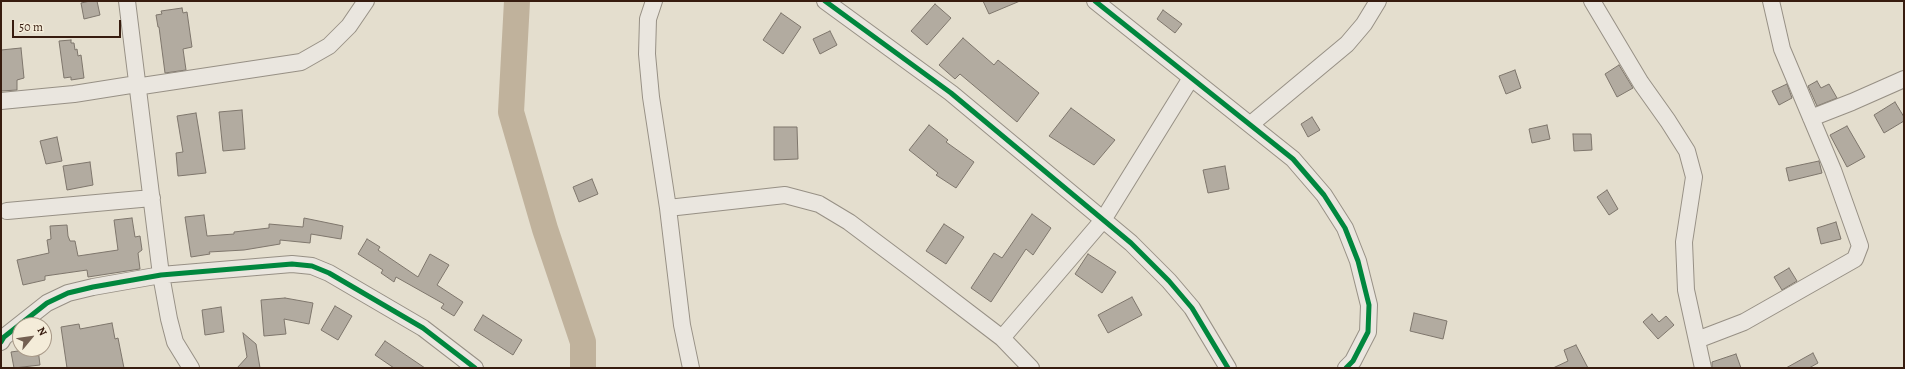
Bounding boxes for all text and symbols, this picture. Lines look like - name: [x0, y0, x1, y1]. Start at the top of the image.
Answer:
- scale bar: [14, 12, 123, 38]
- text: 50 m: [19, 19, 43, 35]
- north arrow: [12, 317, 52, 357]
- text: N: [34, 324, 51, 339]

